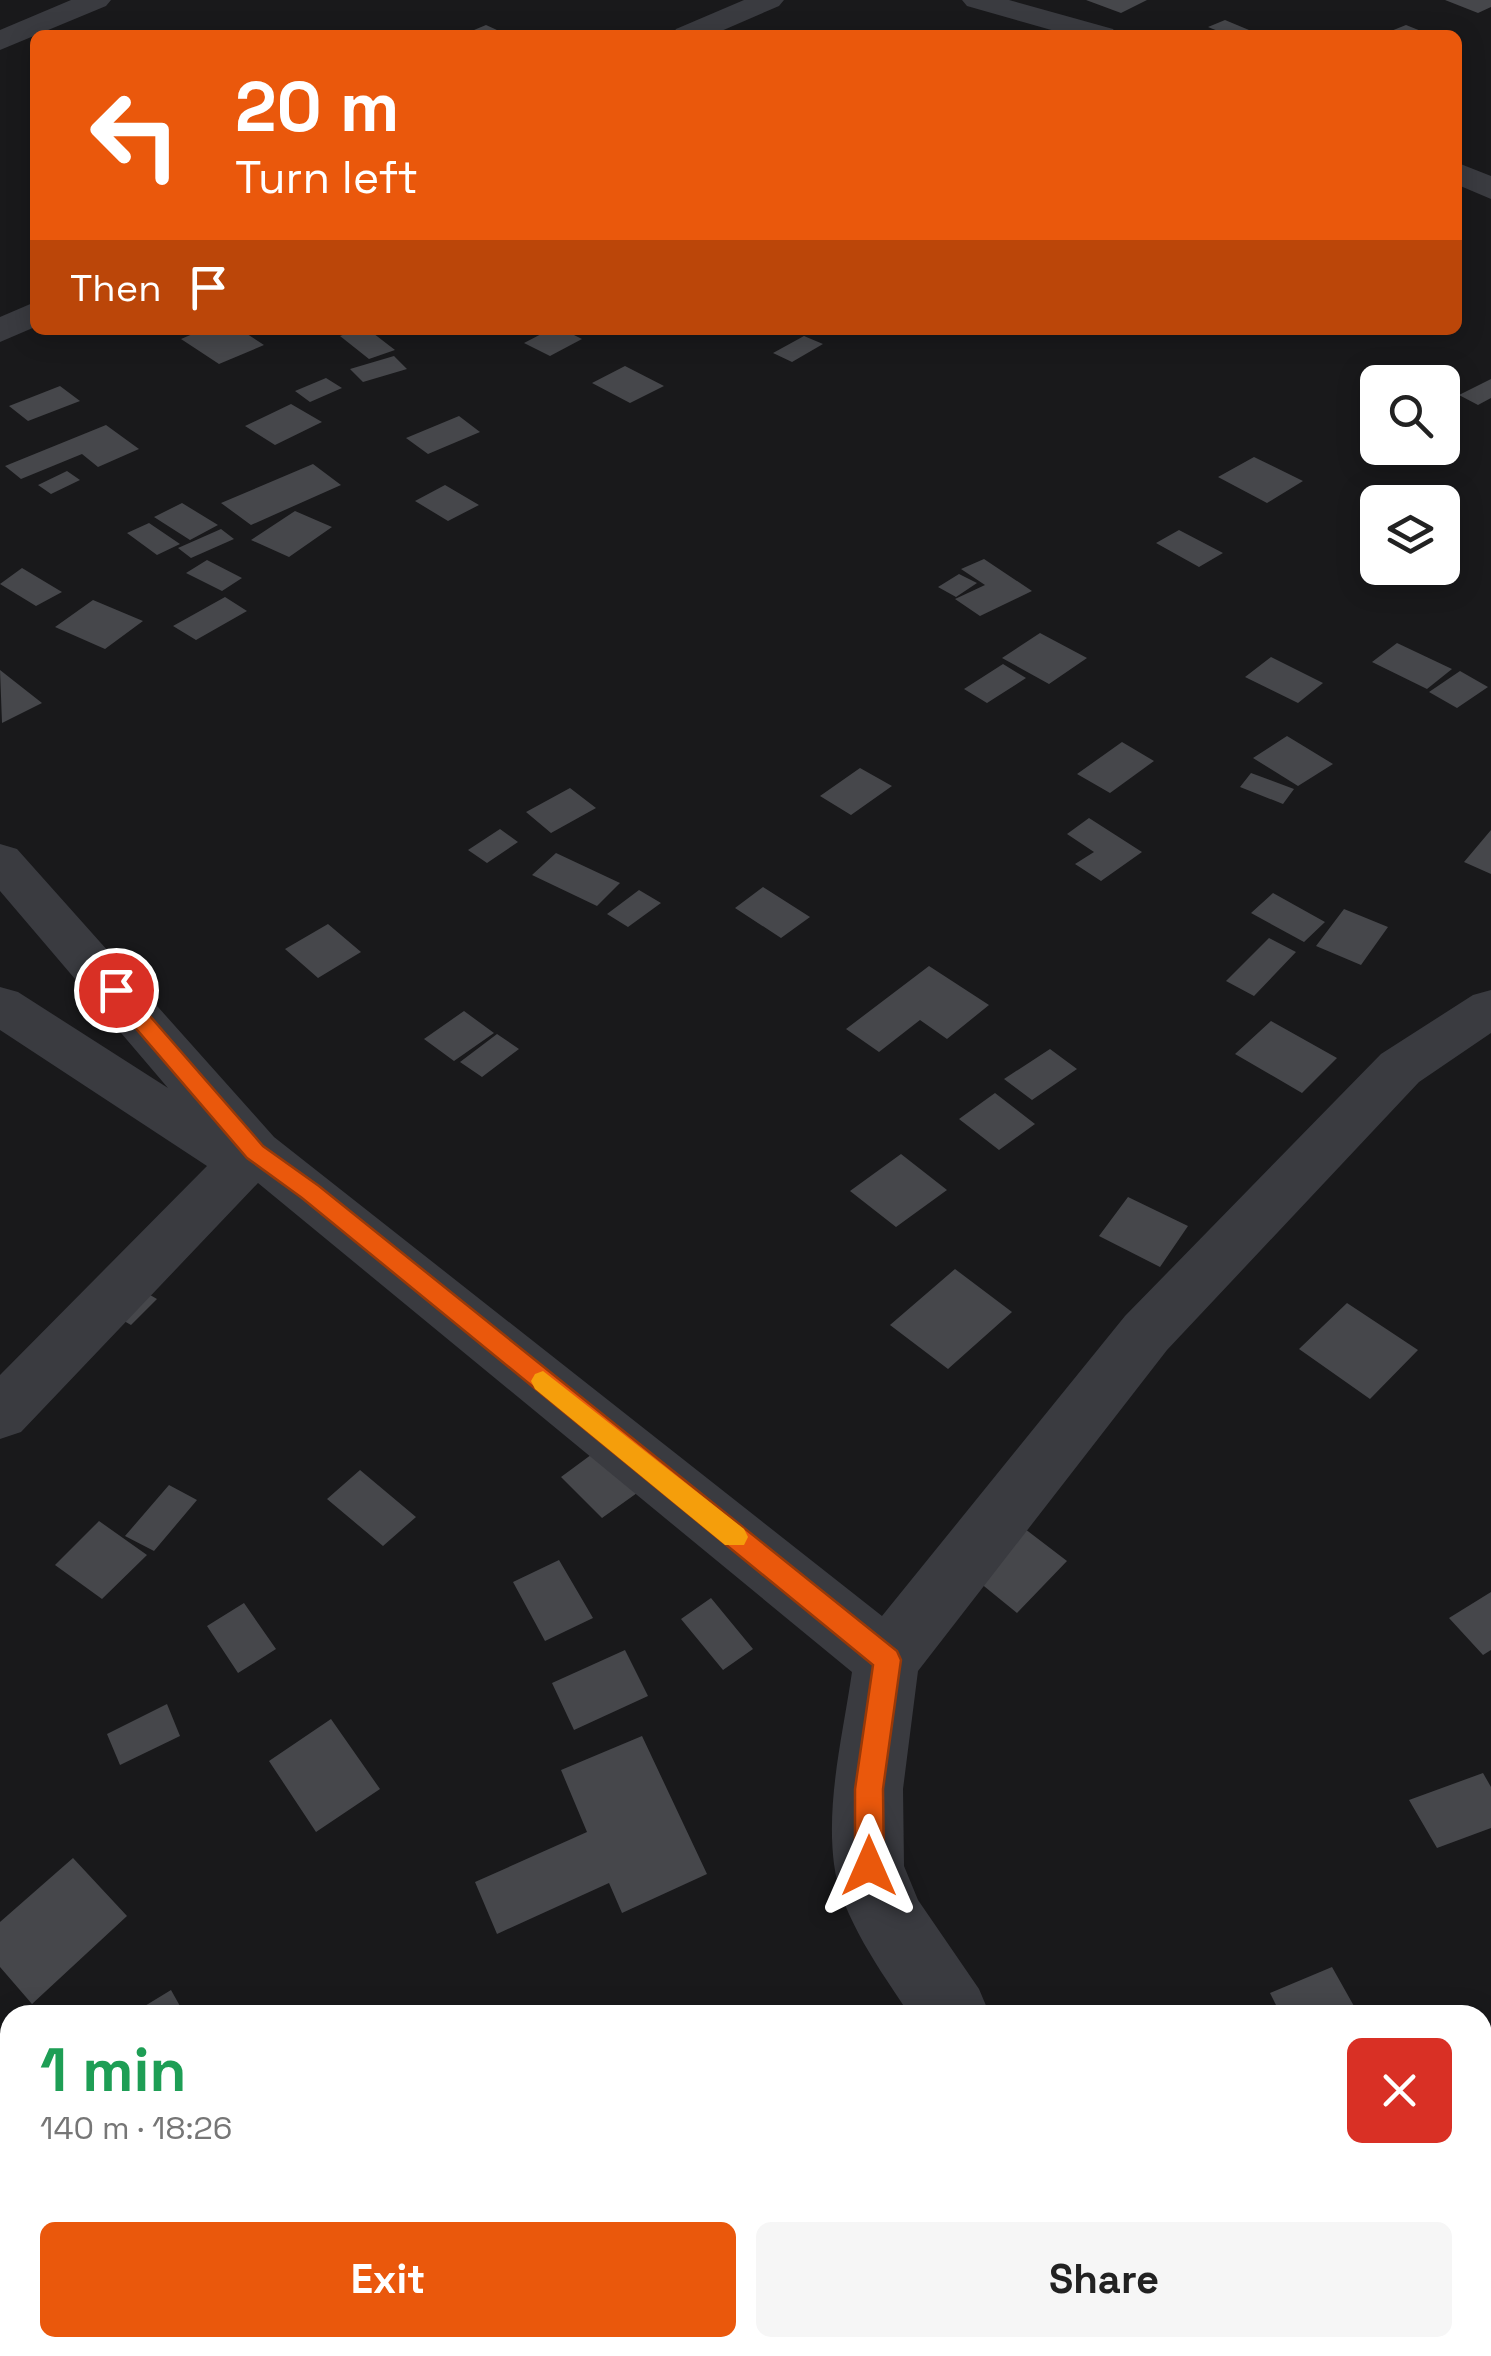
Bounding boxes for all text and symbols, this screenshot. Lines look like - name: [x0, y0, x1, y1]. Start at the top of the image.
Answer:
- text: 20 m: [235, 62, 400, 151]
- icon: left: [70, 70, 200, 200]
- text: Turn left: [235, 149, 418, 206]
- icon: arrive: [181, 260, 236, 315]
- text: Then: [70, 264, 161, 312]
- map controls: [1360, 365, 1460, 585]
- button: search: [1360, 365, 1460, 465]
- button: layers: [1360, 485, 1460, 585]
- pin: [74, 948, 159, 1033]
- icon: arrive: [89, 963, 144, 1018]
- position arrow: [817, 1814, 921, 1918]
- text: 1 min: [40, 2032, 187, 2109]
- button: close: [1347, 2038, 1452, 2143]
- text: 140 m · 18:26: [40, 2108, 232, 2148]
- button: Exit: [40, 2222, 736, 2337]
- button: Share: [756, 2222, 1452, 2337]

